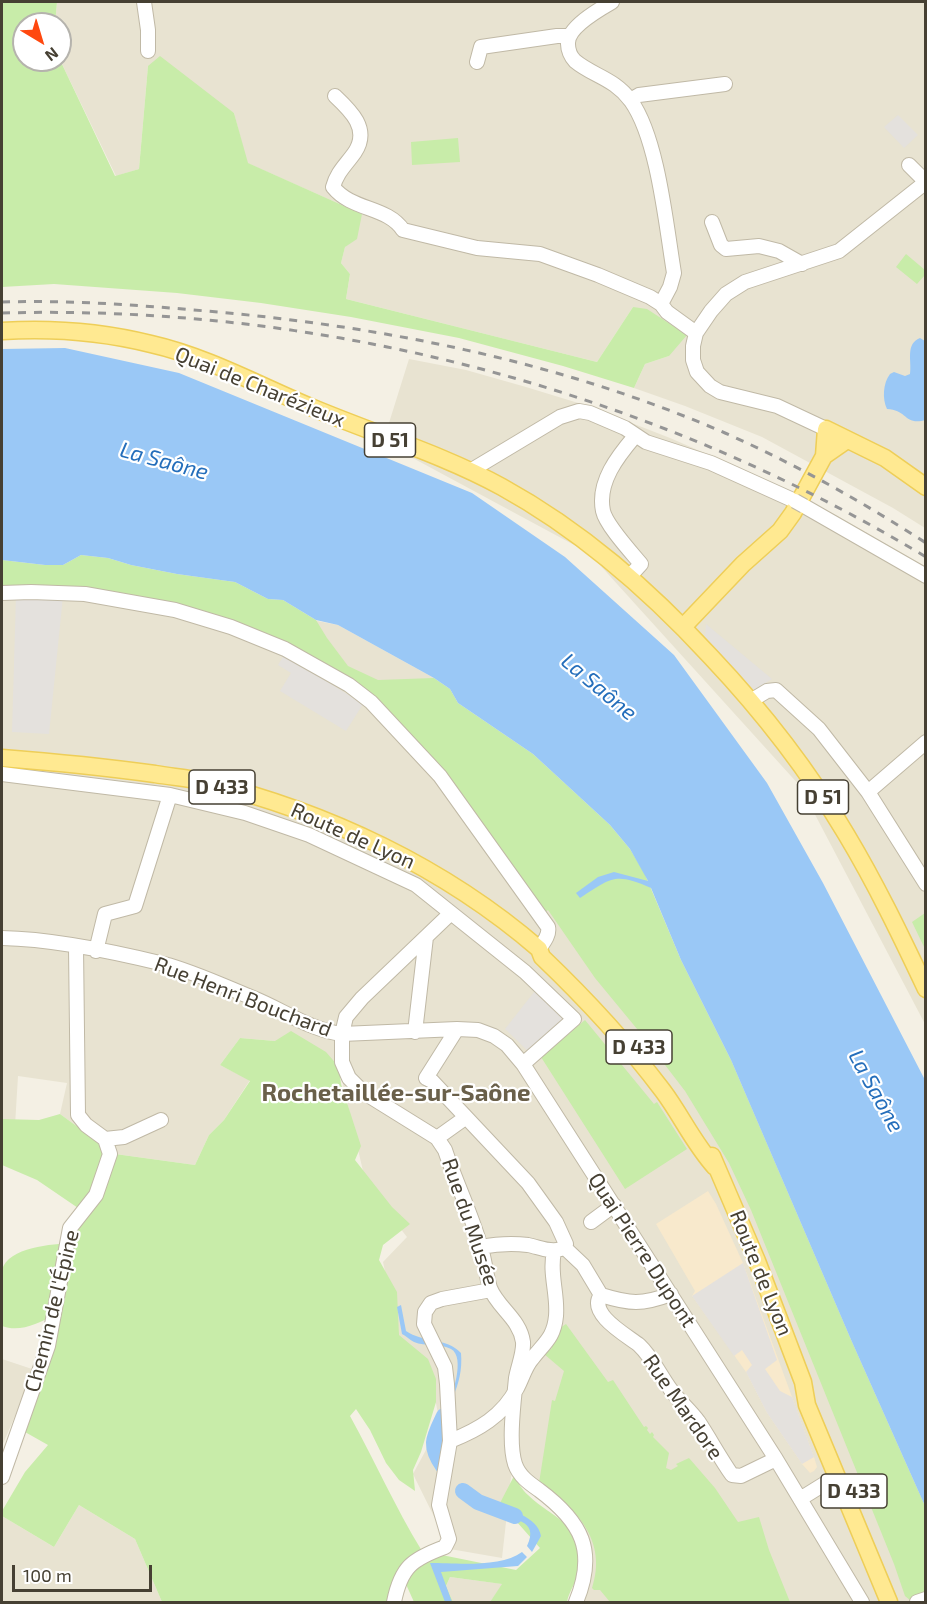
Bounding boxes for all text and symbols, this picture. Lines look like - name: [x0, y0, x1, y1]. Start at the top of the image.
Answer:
- north arrow: [12, 12, 72, 72]
- text: N: [42, 44, 63, 66]
- street label: Quai de Charézieux: [171, 341, 349, 433]
- road number: D 51: [364, 423, 416, 457]
- water label: La Saône: [117, 437, 211, 485]
- water label: La Saône: [556, 648, 642, 726]
- road number: D 433: [189, 770, 255, 804]
- road number: D 51: [798, 780, 848, 814]
- street label: Route de Lyon: [287, 797, 419, 875]
- street label: Rue Henri Bouchard: [151, 952, 335, 1042]
- road number: D 433: [606, 1030, 672, 1064]
- water label: La Saône: [843, 1045, 909, 1137]
- district label: Rochetaillée-sur-Saône: [262, 1079, 530, 1107]
- street label: Rue du Musée: [436, 1155, 504, 1289]
- street label: Quai Pierre Dupont: [583, 1168, 701, 1332]
- street label: Route de Lyon: [724, 1207, 798, 1339]
- street label: Chemin de l'Épine: [20, 1227, 84, 1395]
- street label: Rue Mardore: [638, 1350, 728, 1464]
- road number: D 433: [821, 1474, 887, 1508]
- scale bar: [15, 1553, 154, 1591]
- text: 100 m: [23, 1564, 72, 1586]

